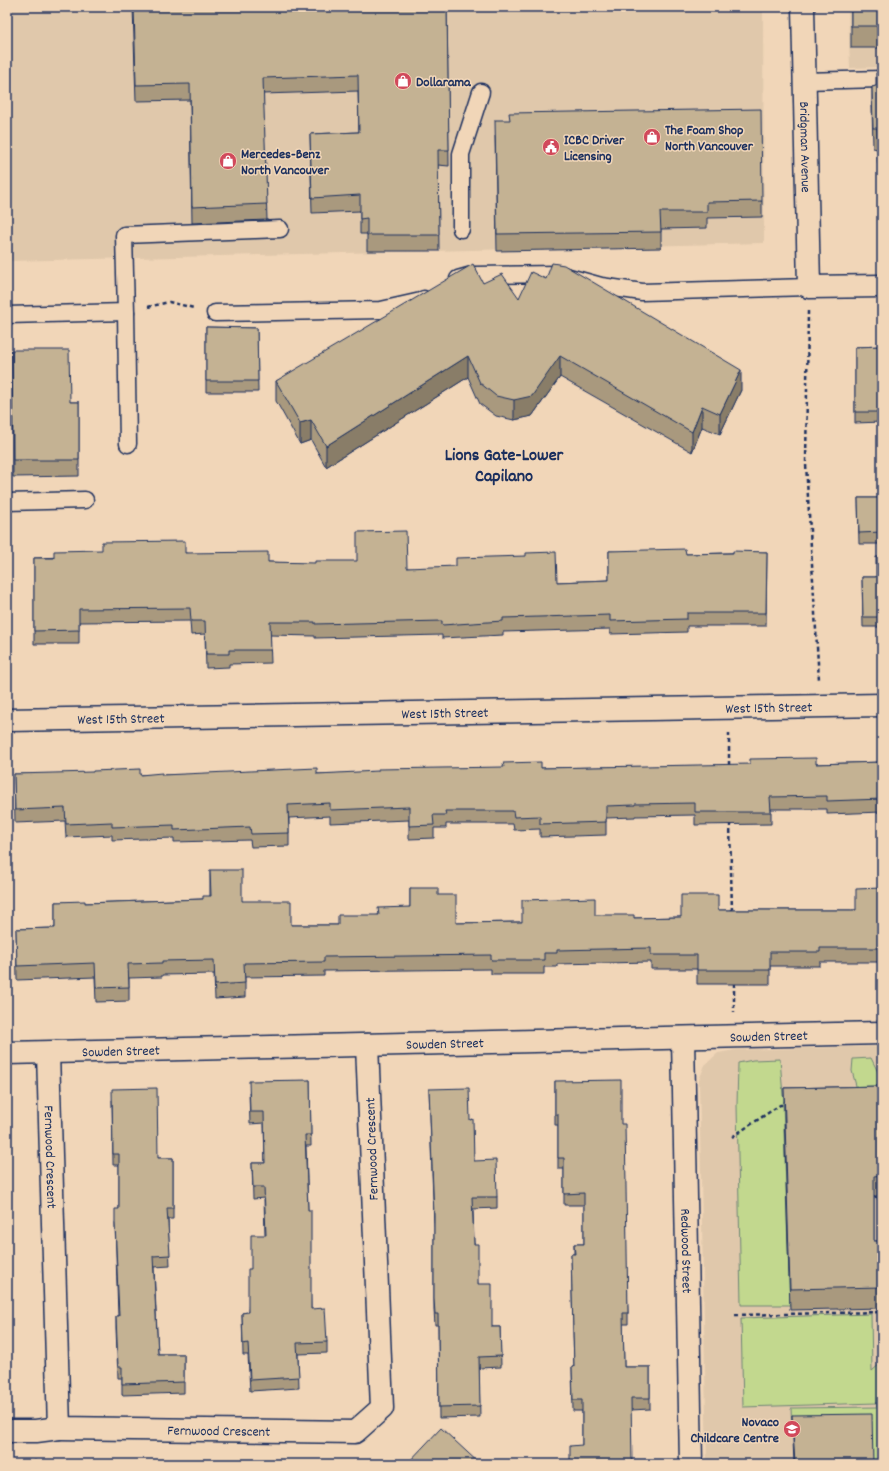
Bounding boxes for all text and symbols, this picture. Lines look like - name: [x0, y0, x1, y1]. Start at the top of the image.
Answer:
- shop icon: Dollarama: [393, 71, 413, 91]
- place label: Dollarama: [416, 73, 472, 93]
- street label: Bridgman Avenue: [793, 101, 815, 193]
- place label: The Foam Shop North Vancouver: [665, 121, 754, 157]
- shop icon: The Foam Shop North Vancouver: [642, 127, 662, 147]
- place label: ICBC Driver Licensing: [564, 131, 625, 167]
- public building icon: ICBC Driver Licensing: [541, 137, 561, 157]
- place label: Mercedes-Benz North Vancouver: [241, 145, 330, 181]
- shop icon: Mercedes-Benz North Vancouver: [218, 151, 238, 171]
- district label: Lions Gate-Lower Capilano: [445, 444, 564, 490]
- street label: West 15th Street: [725, 698, 813, 720]
- street label: West 15th Street: [401, 704, 489, 725]
- street label: West 15th Street: [77, 709, 165, 731]
- street label: Sowden Street: [730, 1027, 808, 1048]
- street label: Sowden Street: [406, 1034, 484, 1056]
- street label: Sowden Street: [82, 1042, 160, 1063]
- street label: Fernwood Crescent: [361, 1097, 385, 1201]
- street label: Fernwood Crescent: [38, 1105, 61, 1209]
- street label: Redwood Street: [674, 1208, 696, 1294]
- place label: Novaco Childcare Centre: [690, 1413, 779, 1449]
- school or university icon: Novaco Childcare Centre: [782, 1419, 802, 1439]
- street label: Fernwood Crescent: [167, 1421, 270, 1443]

